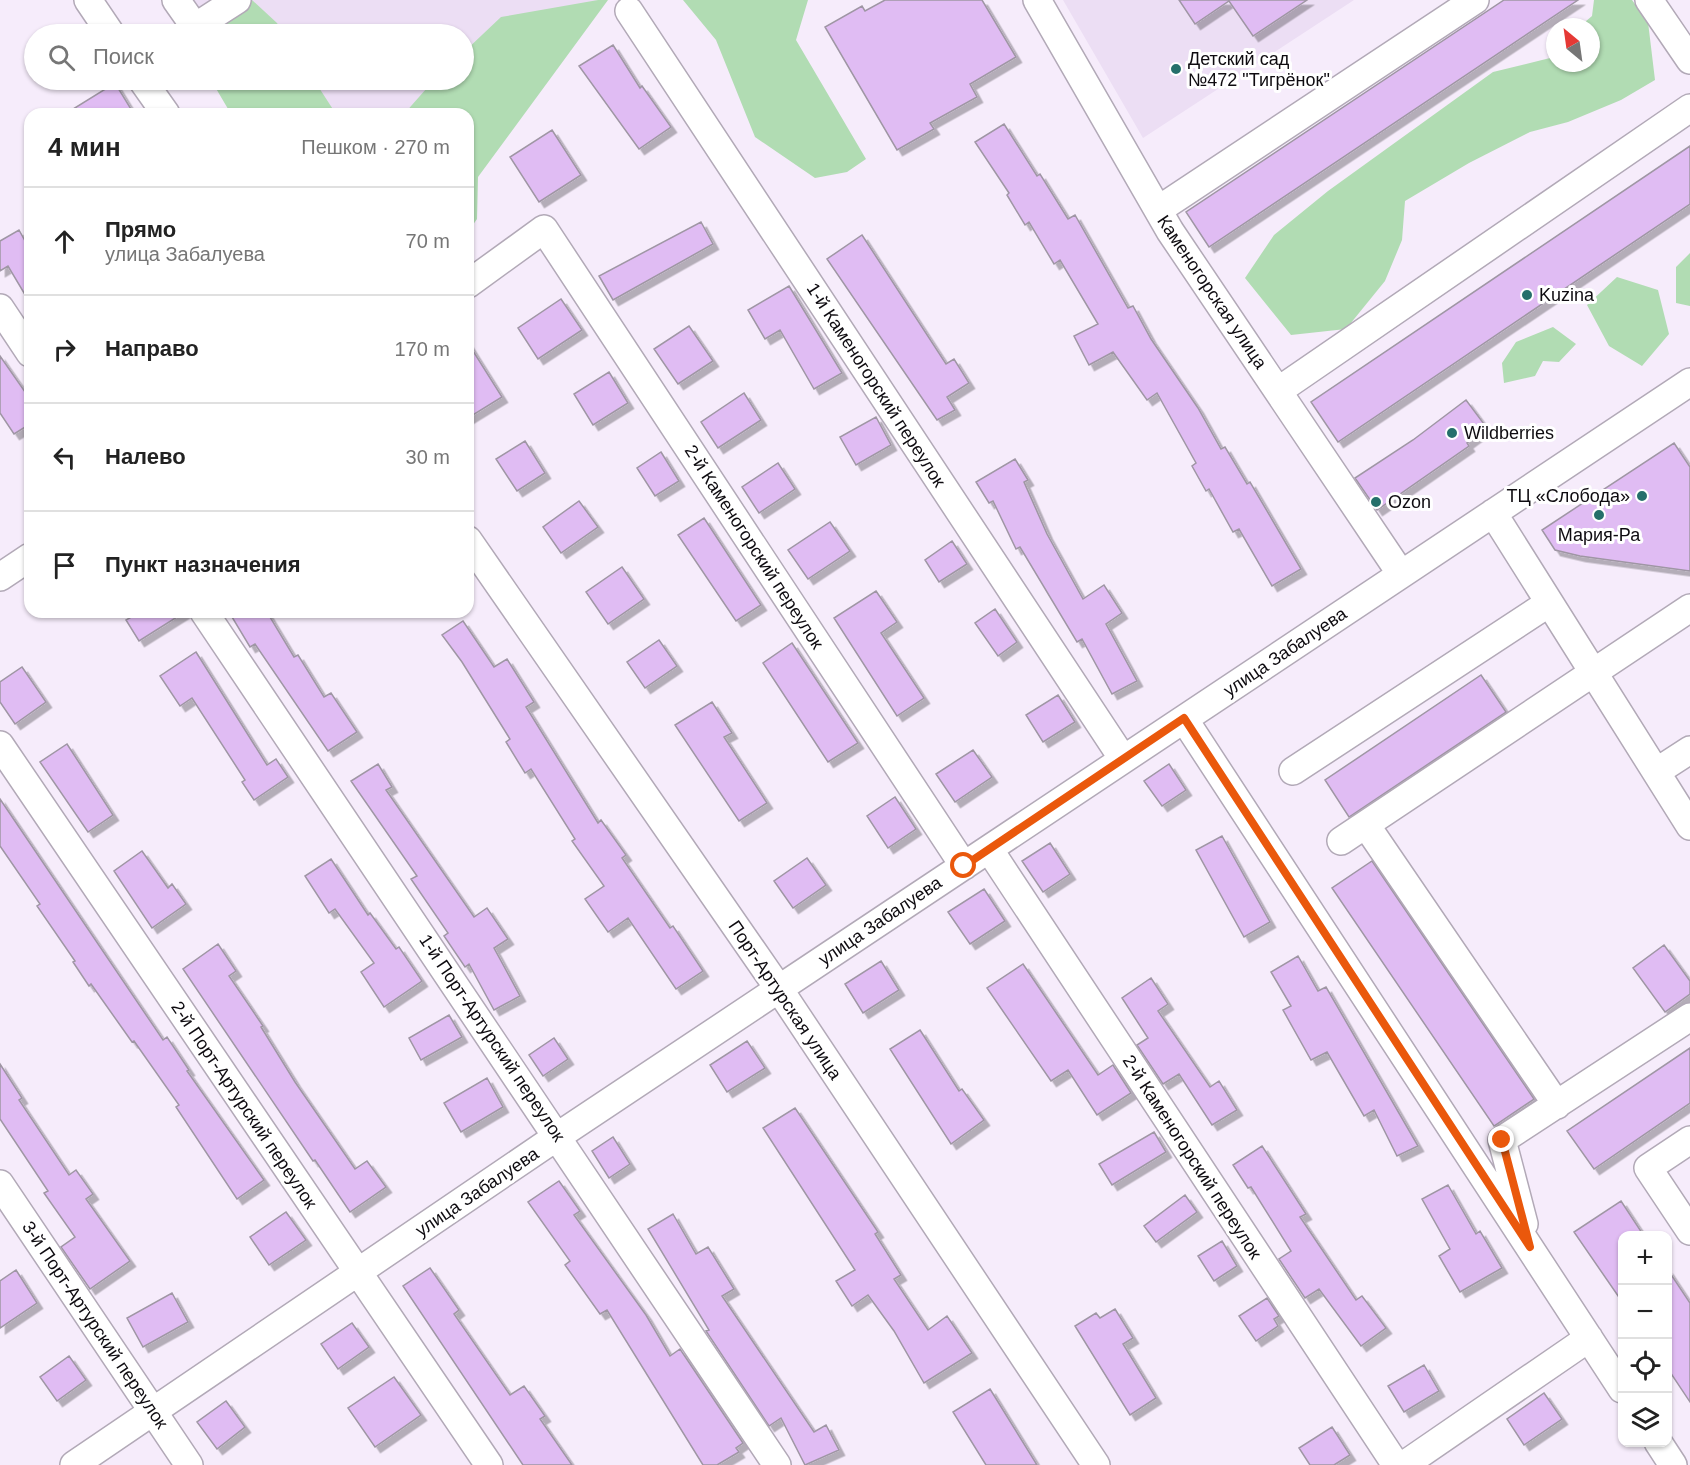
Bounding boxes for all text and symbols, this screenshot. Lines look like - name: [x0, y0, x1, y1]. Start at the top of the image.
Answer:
- north arrow: [1546, 18, 1600, 72]
- search box: [24, 24, 474, 90]
- icon: search: [45, 41, 78, 74]
- text: Поиск: [93, 44, 154, 69]
- place label: Детский сад №472 "Тигрёнок": [1188, 49, 1330, 90]
- marker: Детский сад №472 "Тигрёнок": [1169, 62, 1183, 76]
- text: 4 мин: [48, 132, 121, 162]
- text: Пешком · 270 m: [301, 136, 450, 158]
- street label: Каменогорская улица: [1153, 212, 1271, 373]
- text: Прямо: [105, 217, 176, 242]
- icon: ahead: [48, 225, 81, 258]
- text: 70 m: [406, 230, 450, 252]
- text: улица Забалуева: [105, 243, 265, 265]
- street label: 1-й Каменогорский переулок: [803, 279, 949, 491]
- place label: Kuzina: [1539, 285, 1595, 305]
- marker: Kuzina: [1520, 288, 1534, 302]
- icon: right: [48, 333, 81, 366]
- text: Направо: [105, 336, 199, 361]
- text: 170 m: [394, 338, 450, 360]
- place label: Wildberries: [1464, 423, 1554, 443]
- marker: Wildberries: [1445, 426, 1459, 440]
- icon: left: [48, 441, 81, 474]
- street label: 2-й Каменогорский переулок: [681, 441, 827, 653]
- text: Налево: [105, 444, 186, 469]
- text: 30 m: [406, 446, 450, 468]
- place label: ТЦ «Слобода»: [1507, 486, 1630, 506]
- marker: ТЦ «Слобода»: [1635, 489, 1649, 503]
- place label: Ozon: [1388, 492, 1431, 512]
- marker: Ozon: [1369, 495, 1383, 509]
- marker: Мария-Ра: [1592, 508, 1606, 522]
- place label: Мария-Ра: [1558, 525, 1641, 545]
- icon: arrive: [48, 549, 81, 582]
- text: Пункт назначения: [105, 552, 301, 577]
- street label: улица Забалуева: [1220, 603, 1351, 701]
- route start: [950, 852, 976, 878]
- street label: улица Забалуева: [815, 872, 946, 970]
- street label: Порт-Артурская улица: [724, 917, 846, 1084]
- street label: 1-й Порт-Артурский переулок: [415, 931, 569, 1145]
- street label: 2-й Порт-Артурский переулок: [167, 998, 321, 1212]
- street label: 2-й Каменогорский переулок: [1119, 1051, 1265, 1263]
- route end: [1488, 1126, 1514, 1152]
- street label: улица Забалуева: [412, 1143, 543, 1241]
- street label: 3-й Порт-Артурский переулок: [18, 1218, 172, 1432]
- map controls: [1618, 1231, 1672, 1447]
- button: +: [1618, 1231, 1672, 1285]
- button: −: [1618, 1285, 1672, 1339]
- button: locate: [1618, 1339, 1672, 1393]
- button: layers: [1618, 1393, 1672, 1447]

